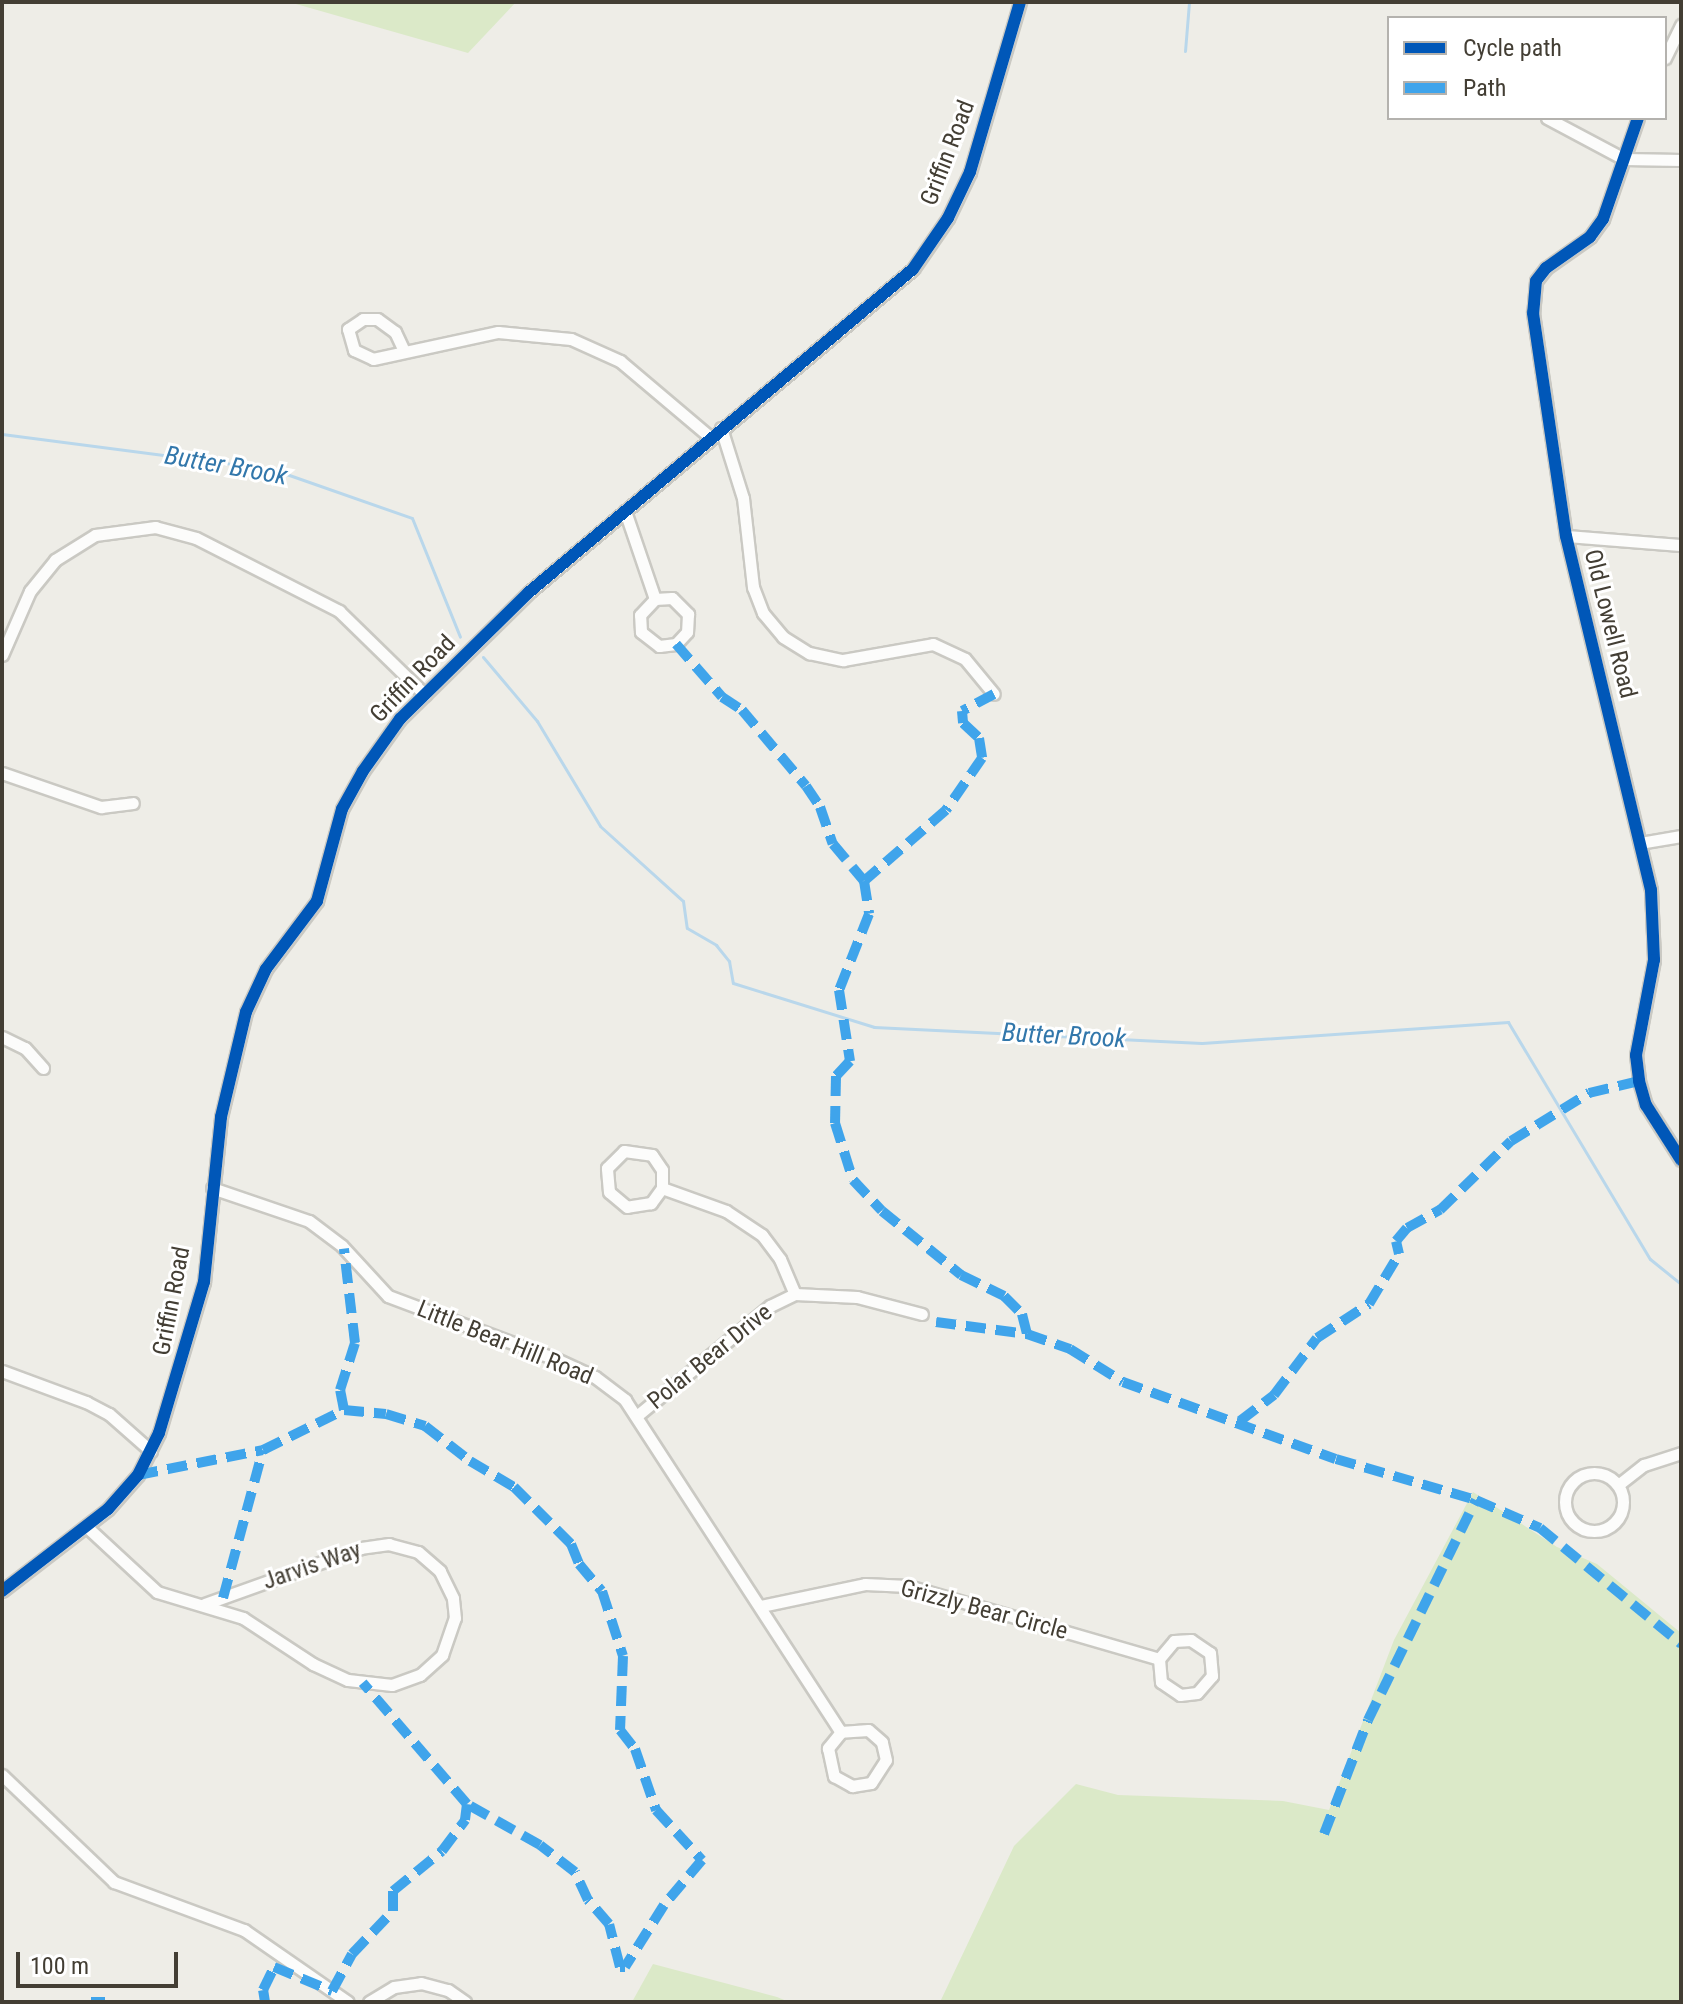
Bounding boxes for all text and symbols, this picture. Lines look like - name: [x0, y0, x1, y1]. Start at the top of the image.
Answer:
- legend: [1387, 16, 1667, 120]
- text: Cycle path: [1463, 34, 1562, 62]
- text: Path: [1463, 74, 1506, 102]
- street label: Griffin Road: [915, 96, 981, 210]
- water label: Butter Brook: [162, 440, 290, 492]
- street label: Old Lowell Road: [1578, 547, 1642, 701]
- street label: Griffin Road: [364, 629, 462, 729]
- water label: Butter Brook: [1001, 1017, 1127, 1055]
- street label: Griffin Road: [147, 1244, 197, 1358]
- street label: Little Bear Hill Road: [413, 1295, 597, 1391]
- street label: Polar Bear Drive: [642, 1298, 778, 1416]
- street label: Jarvis Way: [259, 1536, 365, 1596]
- street label: Grizzly Bear Circle: [897, 1574, 1071, 1646]
- scale bar: [20, 1936, 182, 1986]
- text: 100 m: [30, 1952, 89, 1980]

